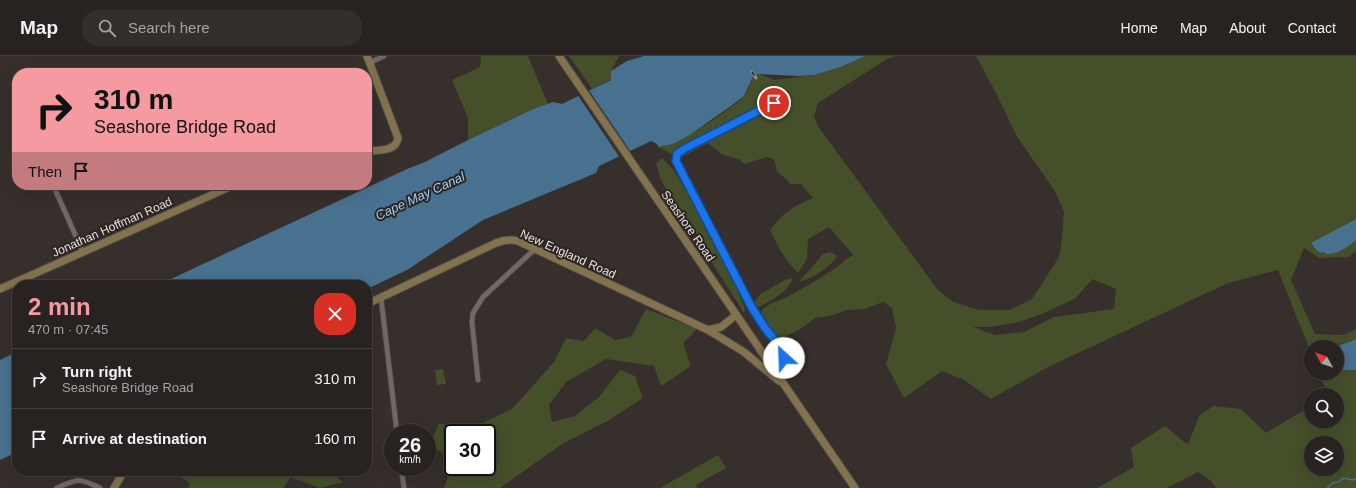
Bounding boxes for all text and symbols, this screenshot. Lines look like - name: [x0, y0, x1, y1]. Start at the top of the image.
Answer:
- search box: [82, 10, 362, 46]
- text: Map: [20, 17, 58, 38]
- icon: search: [96, 17, 118, 39]
- text: Search here: [128, 19, 210, 36]
- text: Home: [1121, 20, 1158, 36]
- text: Map: [1180, 20, 1207, 36]
- text: About: [1229, 20, 1266, 36]
- text: Contact: [1288, 20, 1336, 36]
- icon: right: [28, 84, 80, 136]
- text: 310 m: [94, 84, 173, 115]
- pin: [757, 86, 791, 120]
- icon: arrive: [763, 92, 785, 114]
- text: Seashore Bridge Road: [94, 117, 276, 137]
- icon: arrive: [70, 160, 92, 182]
- text: Then: [28, 163, 62, 180]
- water label: Cape May Canal: [373, 168, 468, 223]
- street label: Seashore Road: [658, 188, 718, 264]
- street label: Jonathan Hoffman Road: [50, 194, 174, 260]
- street label: New England Road: [518, 227, 618, 281]
- text: 2 min: [28, 293, 91, 320]
- button: close: [314, 293, 356, 335]
- text: 470 m · 07:45: [28, 322, 108, 337]
- position arrow: [763, 337, 805, 379]
- north arrow: [1304, 340, 1344, 380]
- map controls: [1304, 340, 1344, 476]
- text: Turn right: [62, 363, 132, 380]
- icon: right: [28, 368, 50, 390]
- text: 310 m: [314, 370, 356, 387]
- text: Seashore Bridge Road: [62, 380, 194, 395]
- button: search: [1304, 388, 1344, 428]
- speed limit sign: 30: [444, 424, 496, 476]
- icon: arrive: [28, 428, 50, 450]
- text: Arrive at destination: [62, 430, 207, 447]
- text: 160 m: [314, 430, 356, 447]
- text: 26: [399, 434, 421, 456]
- button: layers: [1304, 436, 1344, 476]
- text: km/h: [399, 454, 421, 465]

